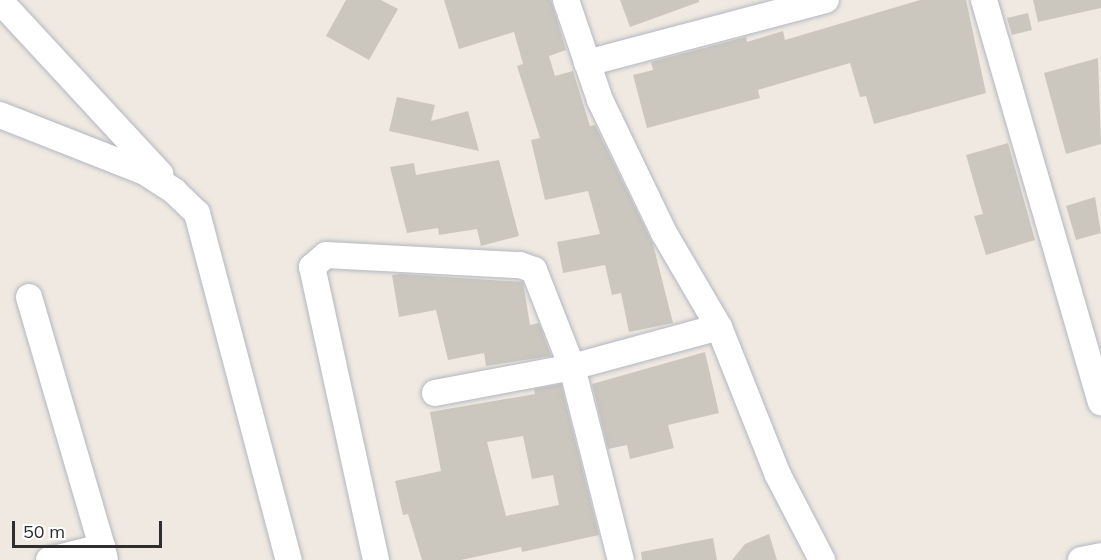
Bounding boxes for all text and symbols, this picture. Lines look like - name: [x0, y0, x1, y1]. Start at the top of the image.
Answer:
- scale bar: [15, 509, 165, 547]
- text: 50 m: [23, 520, 65, 543]

